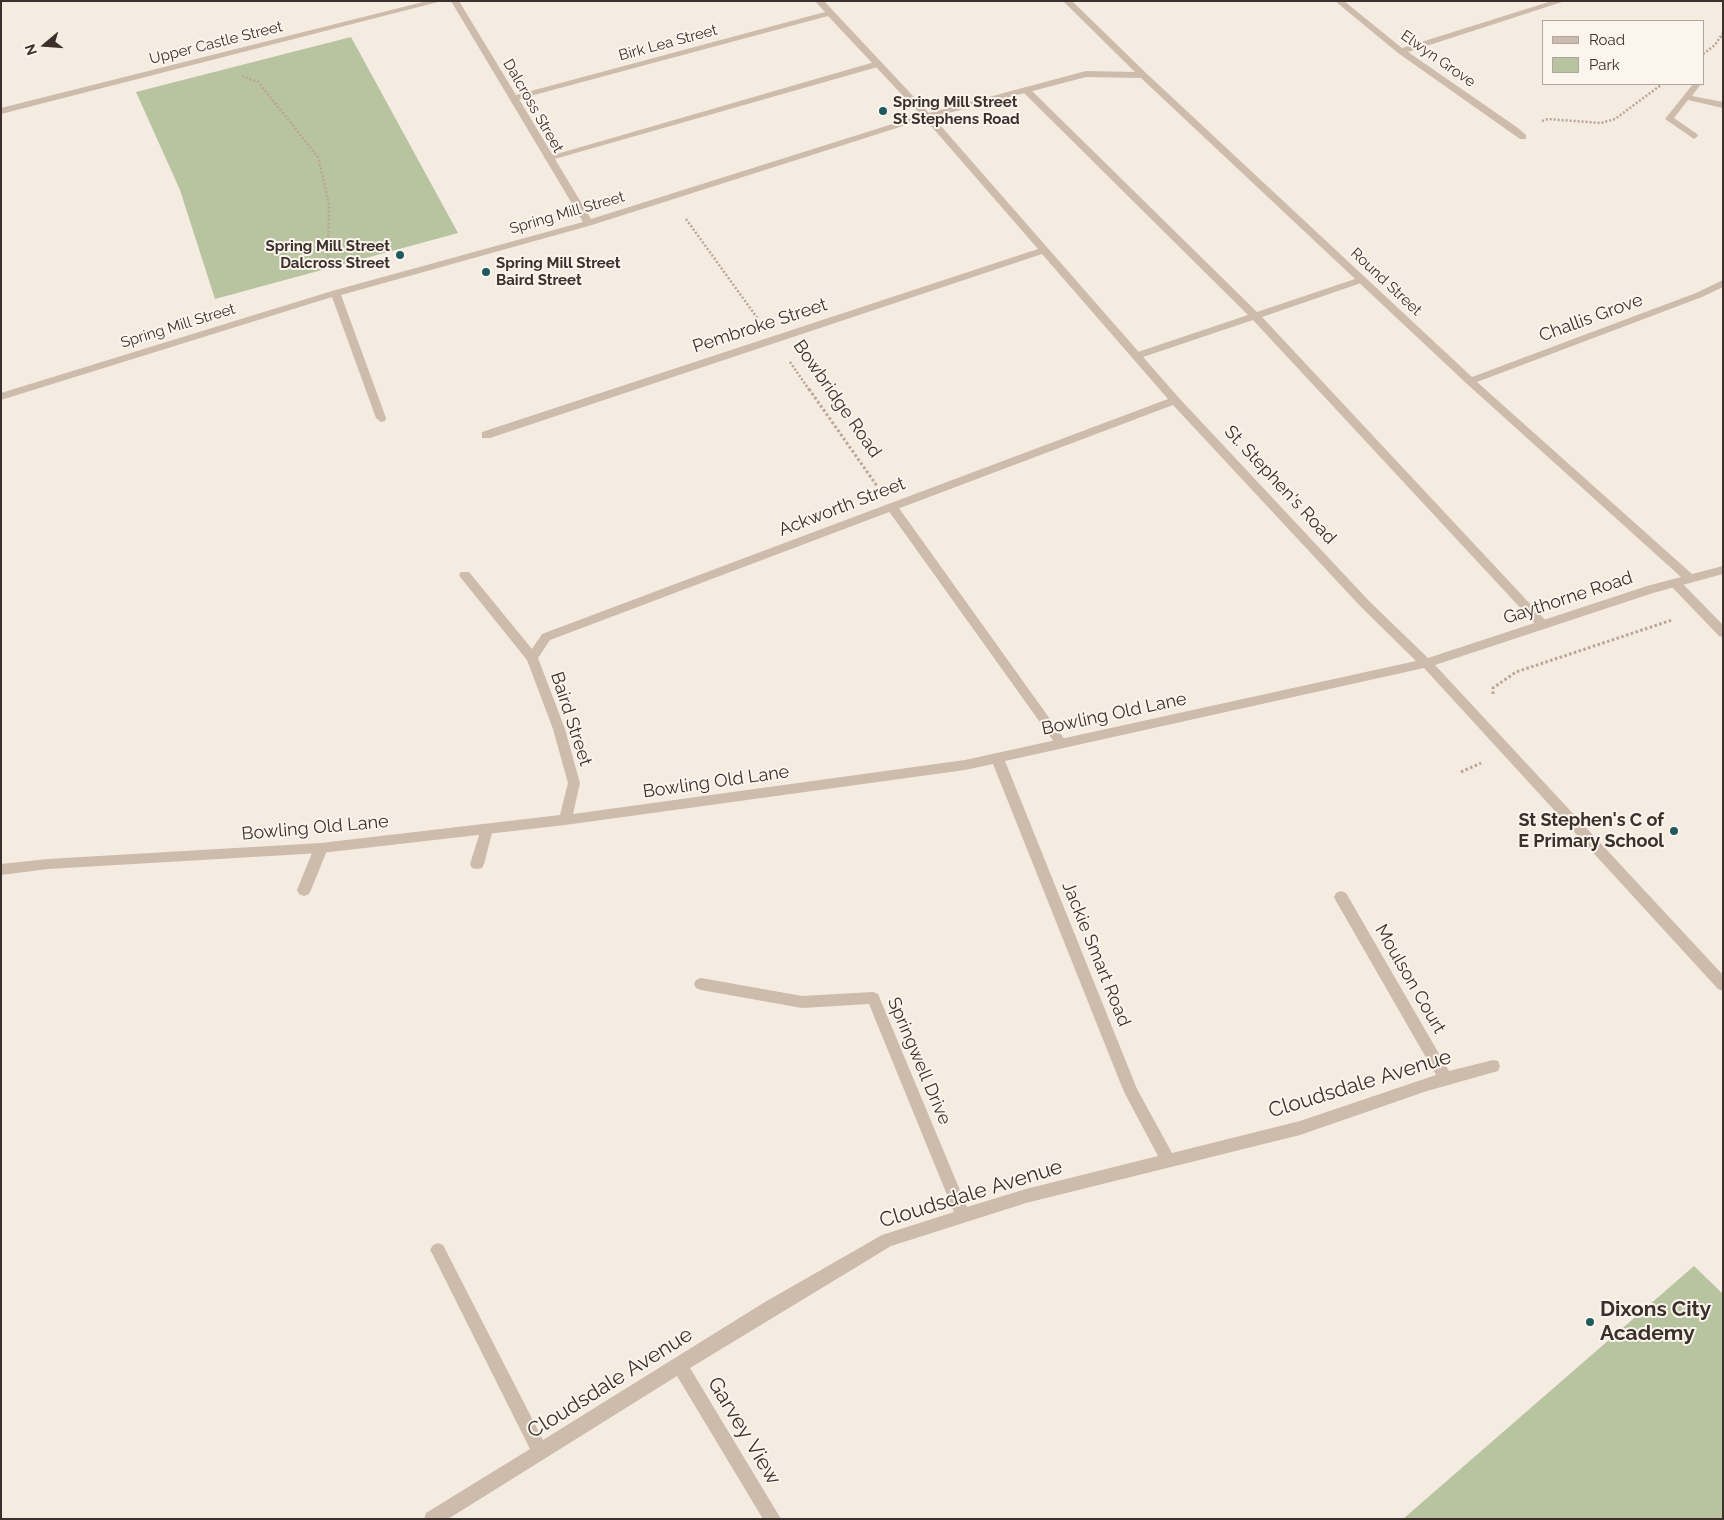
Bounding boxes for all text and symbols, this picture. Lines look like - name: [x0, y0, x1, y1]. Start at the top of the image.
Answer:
- street label: Upper Castle Street: [148, 18, 284, 68]
- north arrow: [20, 20, 70, 70]
- legend: [1542, 20, 1704, 85]
- street label: Birk Lea Street: [617, 21, 719, 65]
- street label: Elwyn Grove: [1397, 27, 1479, 91]
- text: Road: [1589, 31, 1625, 49]
- text: N: [21, 42, 40, 57]
- street label: Dalcross Street: [499, 56, 567, 156]
- text: Park: [1589, 56, 1620, 74]
- place label: Spring Mill Street St Stephens Road: [893, 93, 1020, 128]
- marker: Spring Mill Street St Stephens Road: [877, 105, 889, 117]
- street label: Spring Mill Street: [507, 188, 627, 238]
- place label: Spring Mill Street Dalcross Street: [266, 237, 390, 272]
- street label: Round Street: [1347, 244, 1425, 320]
- marker: Spring Mill Street Dalcross Street: [394, 249, 406, 261]
- place label: Spring Mill Street Baird Street: [496, 254, 620, 289]
- marker: Spring Mill Street Baird Street: [480, 266, 492, 278]
- street label: Challis Grove: [1536, 289, 1646, 347]
- street label: Pembroke Street: [690, 294, 830, 358]
- street label: Spring Mill Street: [119, 300, 237, 352]
- street label: Bowbridge Road: [788, 336, 886, 462]
- street label: St. Stephen's Road: [1219, 421, 1341, 549]
- street label: Ackworth Street: [776, 473, 908, 541]
- street label: Gaythorne Road: [1501, 567, 1635, 629]
- street label: Baird Street: [546, 669, 596, 769]
- street label: Bowling Old Lane: [1040, 688, 1188, 740]
- street label: Bowling Old Lane: [641, 761, 791, 803]
- place label: St Stephen's C of E Primary School: [1518, 810, 1664, 852]
- street label: Bowling Old Lane: [241, 811, 389, 845]
- marker: St Stephen's C of E Primary School: [1668, 825, 1680, 837]
- street label: Jackie Smart Road: [1057, 878, 1135, 1030]
- street label: Moulson Court: [1370, 921, 1450, 1037]
- street label: Springwell Drive: [882, 994, 956, 1128]
- street label: Cloudsdale Avenue: [1266, 1044, 1454, 1124]
- street label: Cloudsdale Avenue: [877, 1154, 1065, 1234]
- place label: Dixons City Academy: [1600, 1297, 1711, 1347]
- marker: Dixons City Academy: [1584, 1316, 1596, 1328]
- street label: Cloudsdale Avenue: [523, 1322, 697, 1444]
- street label: Garvey View: [702, 1372, 786, 1490]

